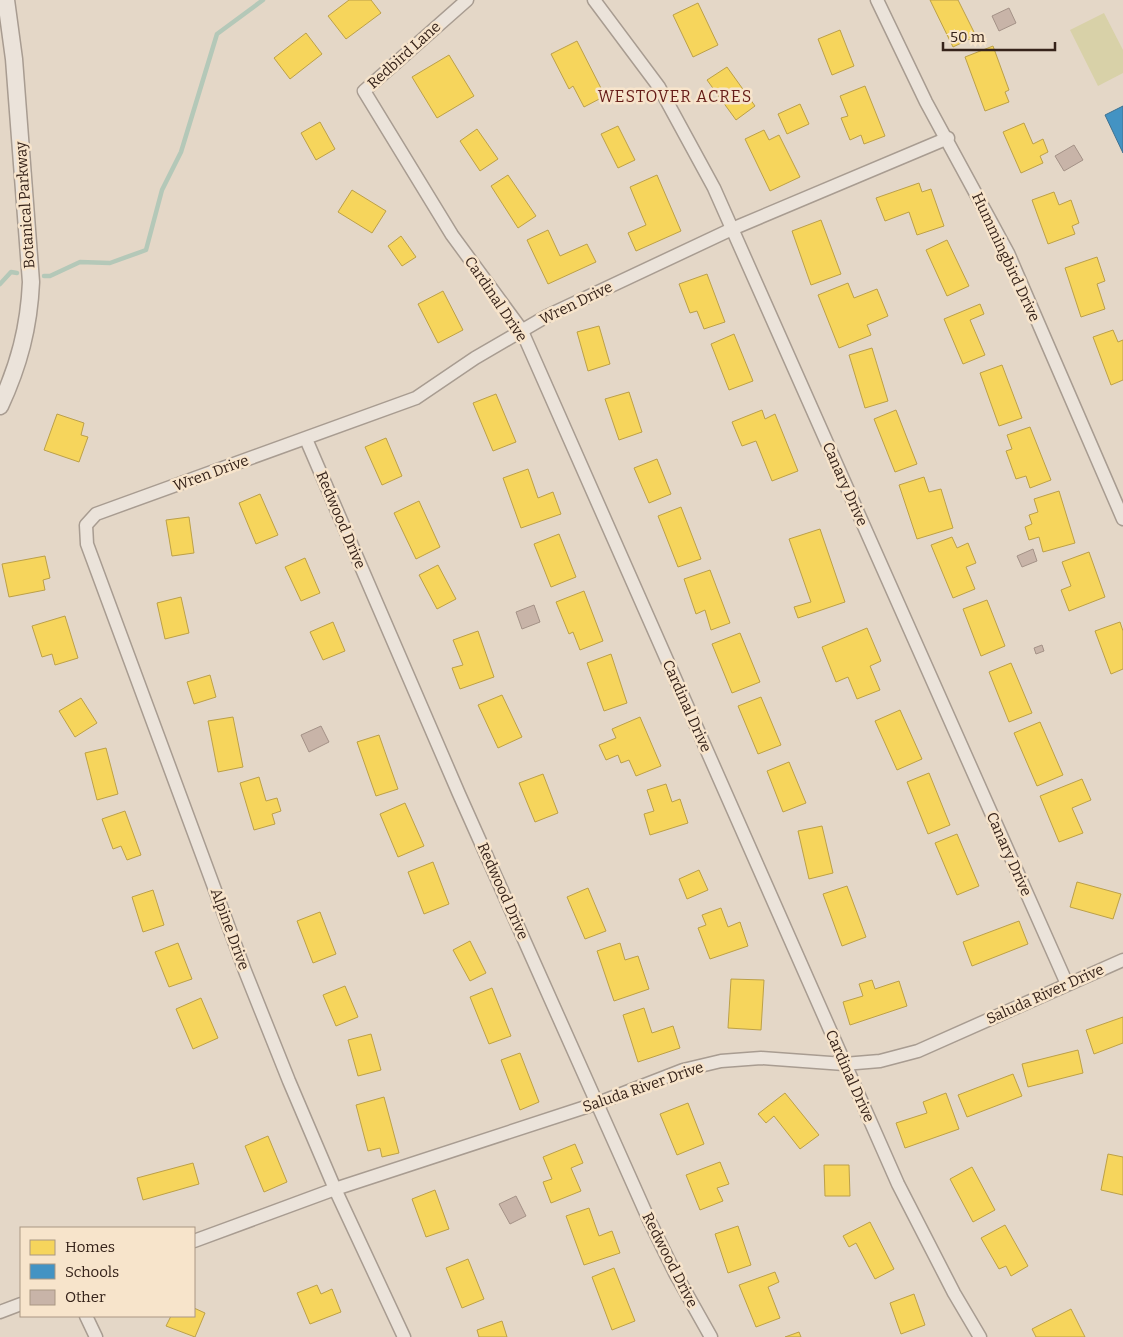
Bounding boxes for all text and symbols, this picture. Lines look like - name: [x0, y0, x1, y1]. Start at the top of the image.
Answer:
- street label: Redbird Lane: [364, 18, 444, 92]
- scale bar: [943, 20, 1056, 52]
- text: 50 m: [950, 28, 986, 46]
- district label: WESTOVER ACRES: [598, 87, 752, 106]
- street label: Botanical Parkway: [12, 141, 38, 269]
- street label: Hummingbird Drive: [968, 190, 1044, 324]
- street label: Cardinal Drive: [461, 253, 531, 345]
- street label: Wren Drive: [537, 278, 615, 328]
- street label: Canary Drive: [818, 439, 872, 529]
- street label: Wren Drive: [171, 451, 251, 495]
- street label: Redwood Drive: [312, 469, 370, 571]
- street label: Cardinal Drive: [659, 657, 715, 755]
- street label: Canary Drive: [982, 809, 1036, 899]
- street label: Redwood Drive: [474, 840, 532, 942]
- street label: Alpine Drive: [207, 886, 253, 972]
- street label: Saluda River Drive: [983, 960, 1107, 1028]
- street label: Cardinal Drive: [822, 1027, 878, 1125]
- street label: Saluda River Drive: [580, 1058, 706, 1116]
- street label: Redwood Drive: [638, 1209, 702, 1311]
- legend: [20, 1227, 195, 1317]
- text: Homes: [65, 1238, 115, 1256]
- text: Schools: [65, 1263, 119, 1281]
- text: Other: [65, 1288, 106, 1306]

